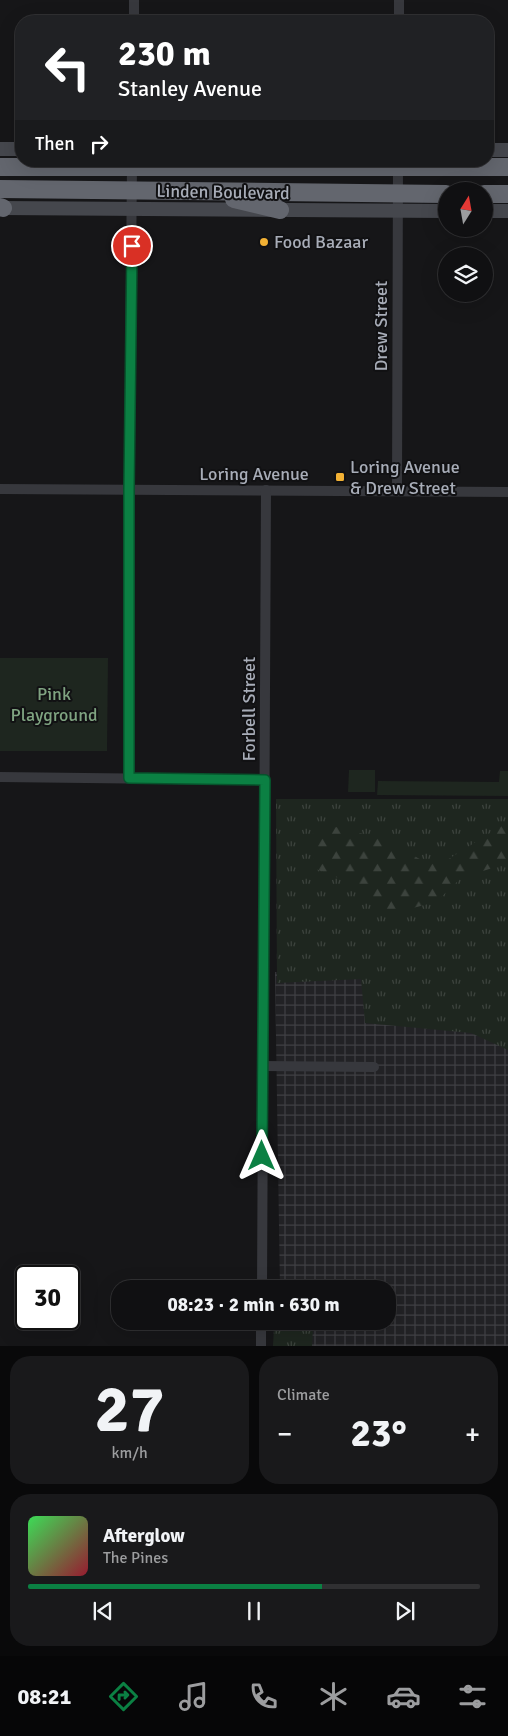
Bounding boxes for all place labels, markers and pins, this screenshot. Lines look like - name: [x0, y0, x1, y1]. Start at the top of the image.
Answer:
- pin: [111, 225, 153, 267]
- place label: Food Bazaar: [274, 231, 368, 253]
- marker: Food Bazaar: [258, 236, 270, 248]
- place label: Loring Avenue & Drew Street: [350, 456, 460, 499]
- marker: Loring Avenue & Drew Street: [334, 471, 346, 483]

